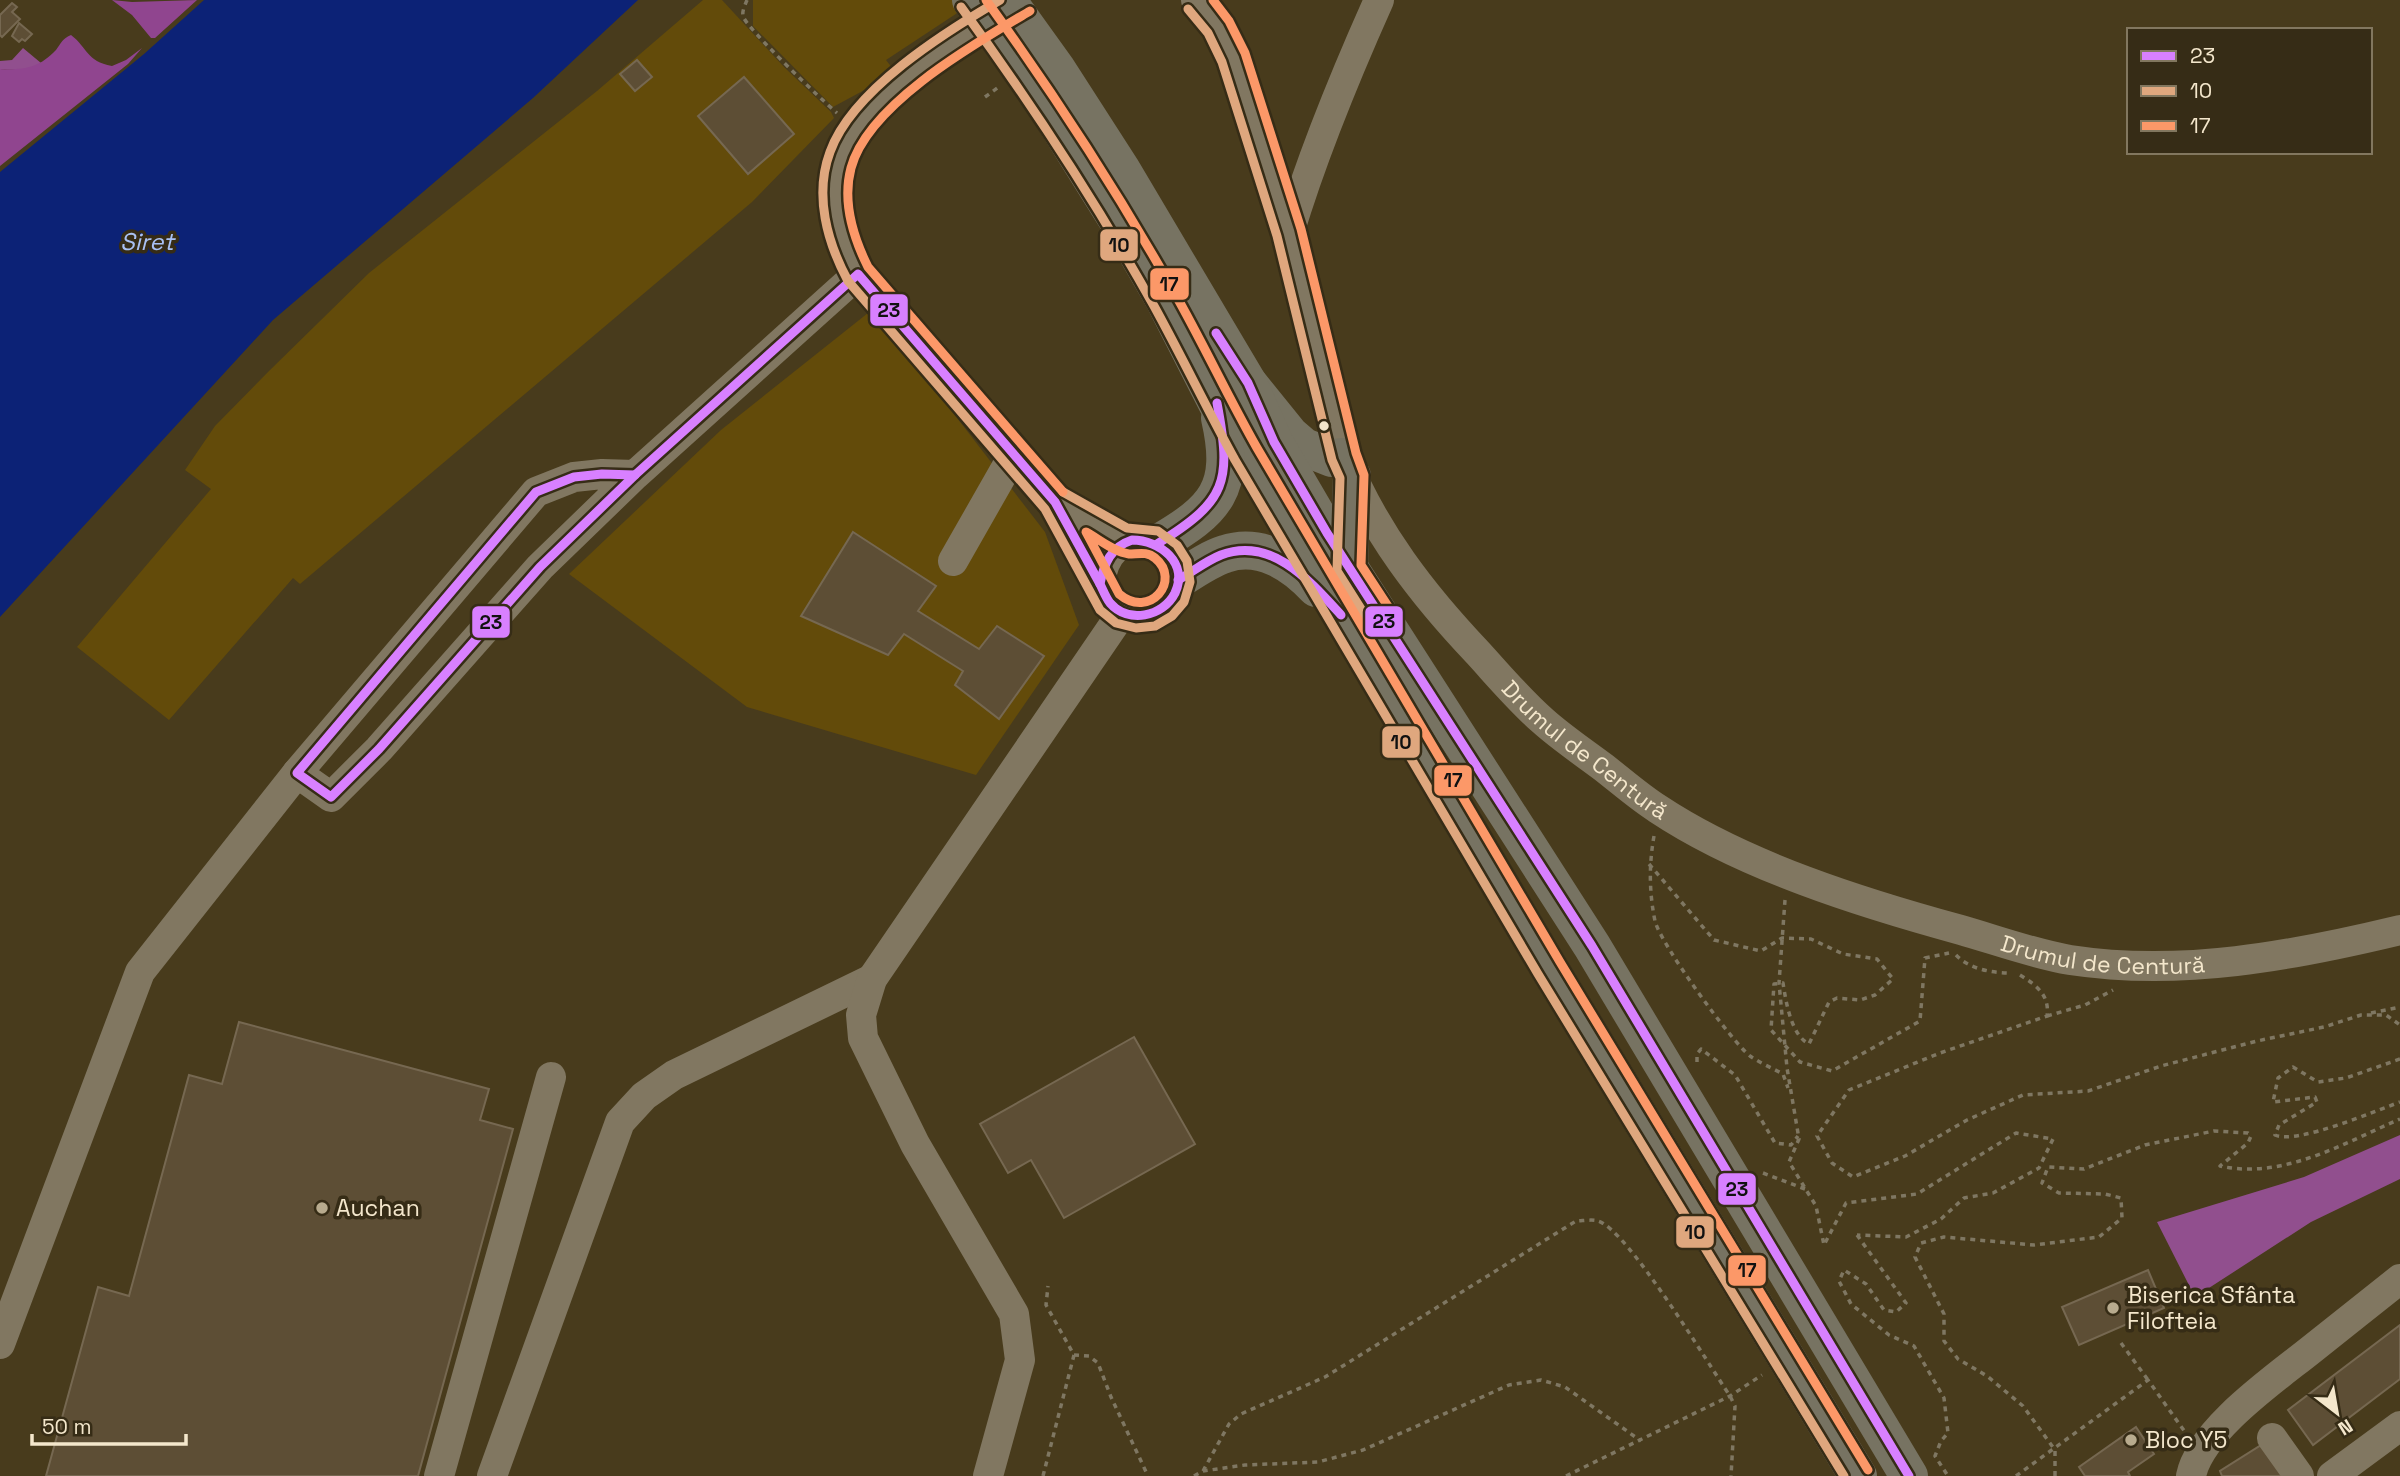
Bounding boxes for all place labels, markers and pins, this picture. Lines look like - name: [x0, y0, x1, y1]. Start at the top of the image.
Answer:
- unlabelled marker: [1317, 419, 1331, 433]
- place label: Auchan: [336, 1193, 420, 1223]
- marker: Auchan: [314, 1200, 330, 1216]
- place label: Biserica Sfânta Filofteia: [2127, 1280, 2296, 1336]
- marker: Biserica Sfânta Filofteia: [2105, 1300, 2121, 1316]
- place label: Bloc Y5: [2145, 1425, 2227, 1455]
- marker: Bloc Y5: [2123, 1432, 2139, 1448]

